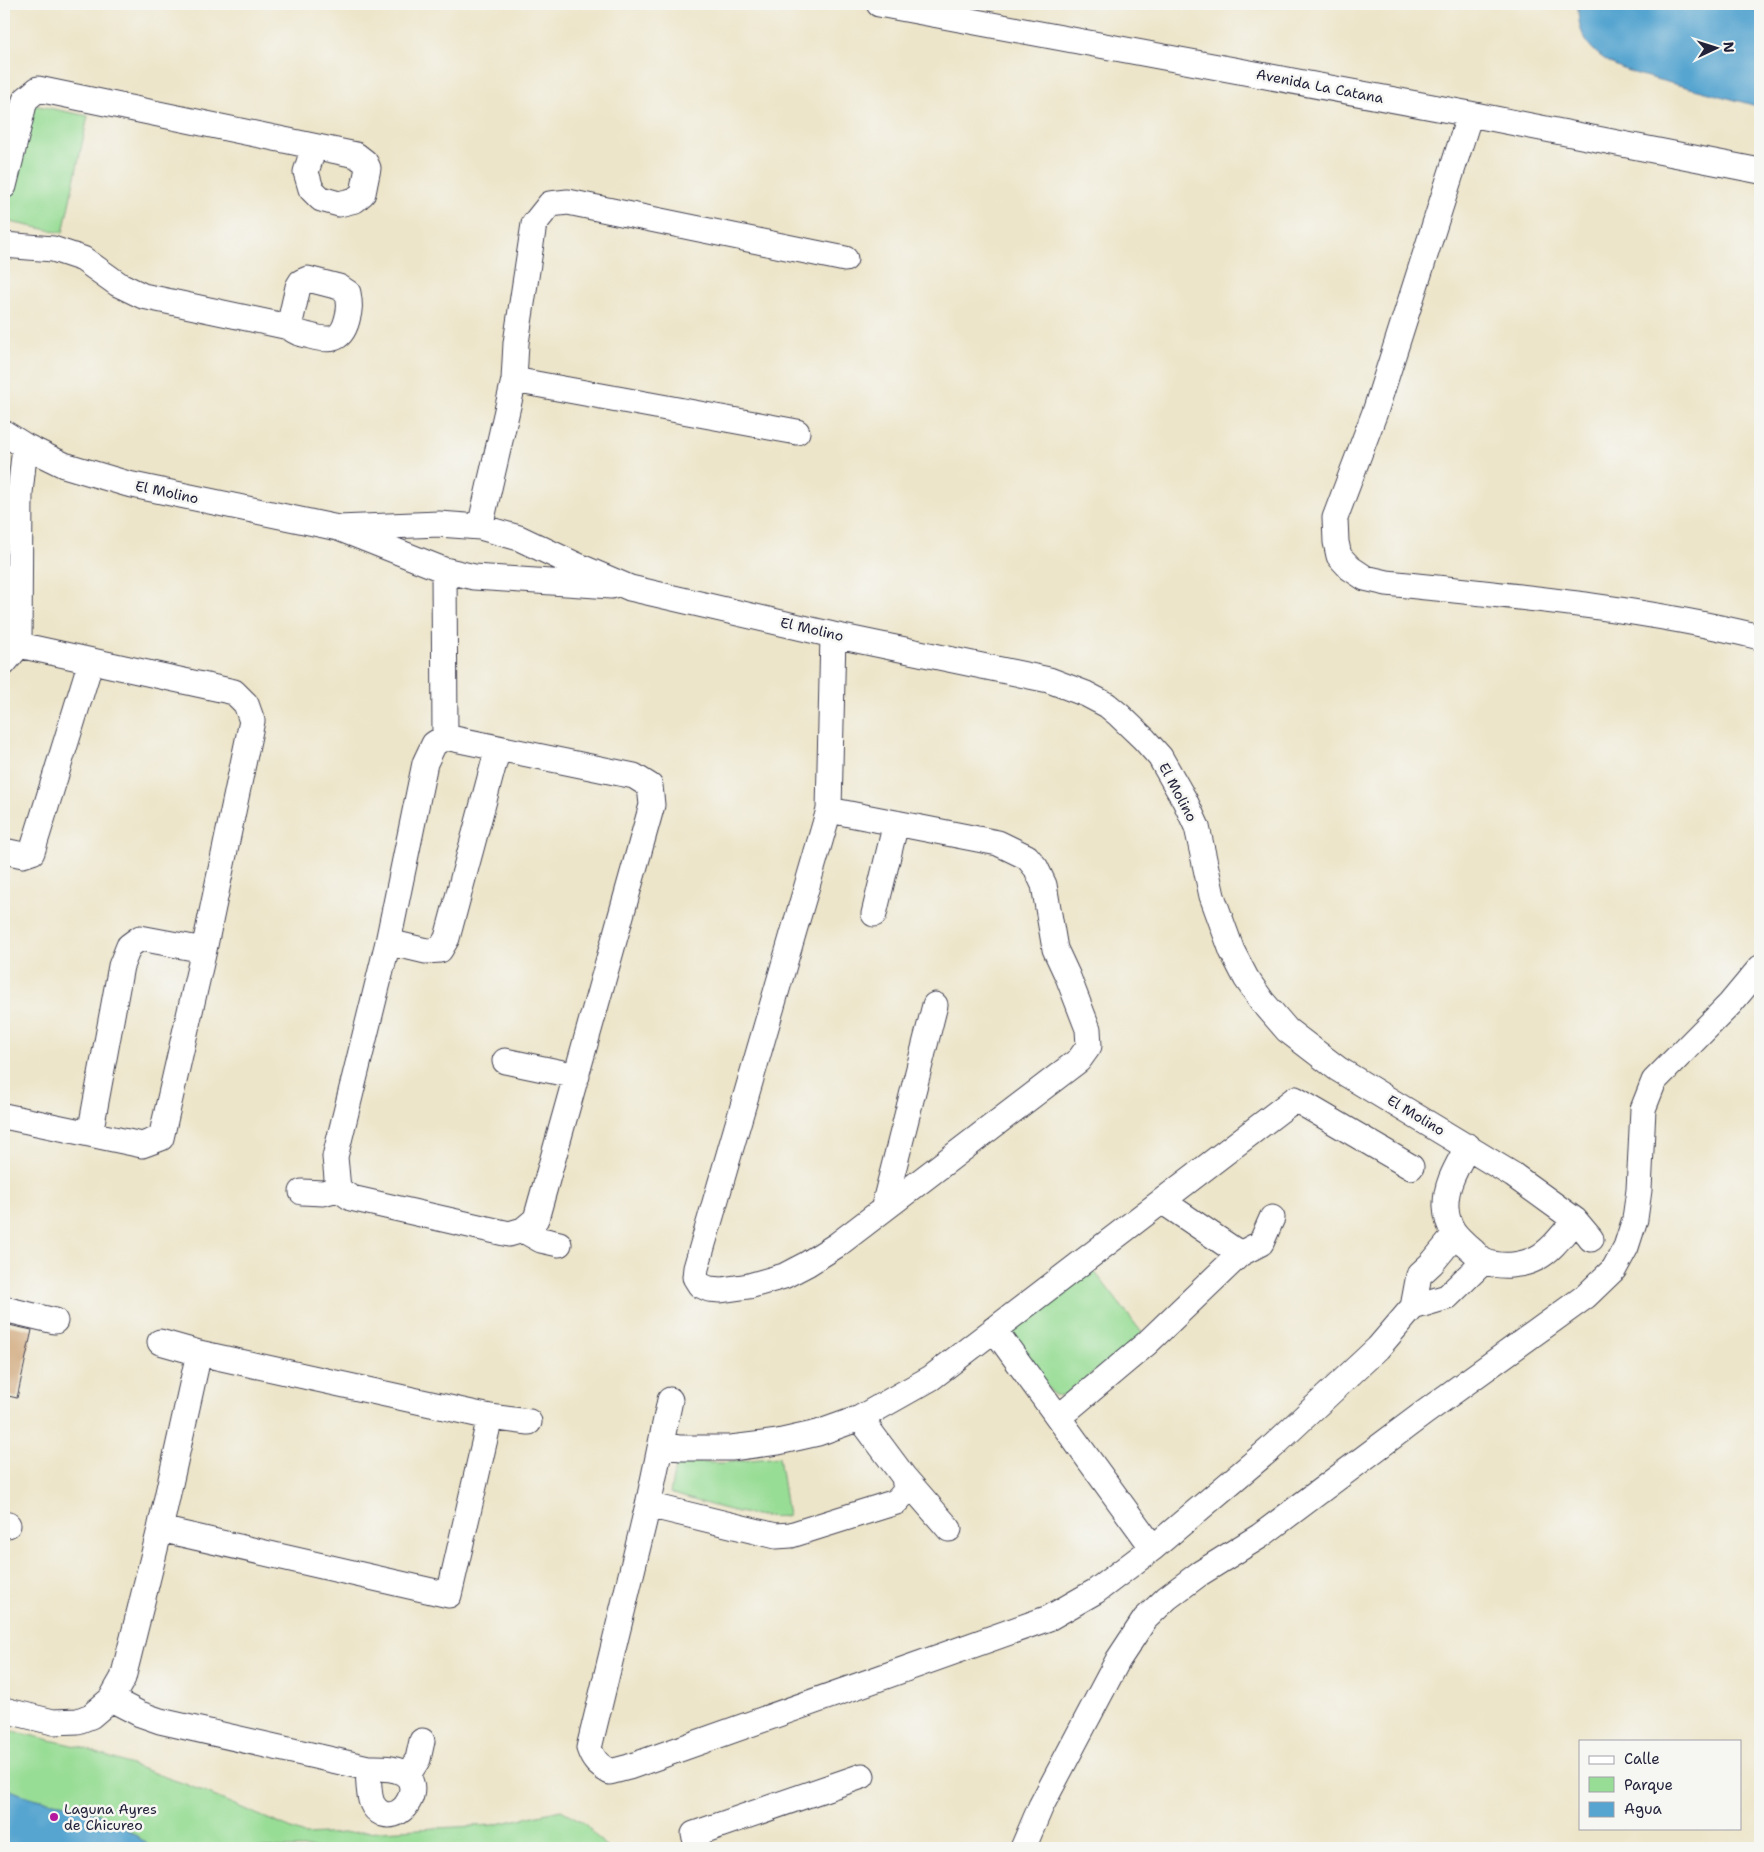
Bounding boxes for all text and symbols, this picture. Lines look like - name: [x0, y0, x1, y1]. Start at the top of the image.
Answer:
- north arrow: [1692, 22, 1742, 72]
- text: N: [1720, 41, 1738, 53]
- street label: Avenida La Catana: [1255, 65, 1385, 107]
- street label: El Molino: [134, 477, 200, 507]
- street label: El Molino: [779, 613, 845, 645]
- street label: El Molino: [1155, 759, 1201, 825]
- street label: El Molino: [1384, 1091, 1448, 1139]
- legend: [1579, 1740, 1742, 1830]
- text: Calle: [1624, 1749, 1660, 1769]
- text: Parque: [1624, 1775, 1673, 1795]
- text: Agua: [1624, 1799, 1663, 1819]
- place label: Laguna Ayres de Chicureo: [64, 1800, 157, 1834]
- marker: Laguna Ayres de Chicureo: [48, 1811, 60, 1823]

